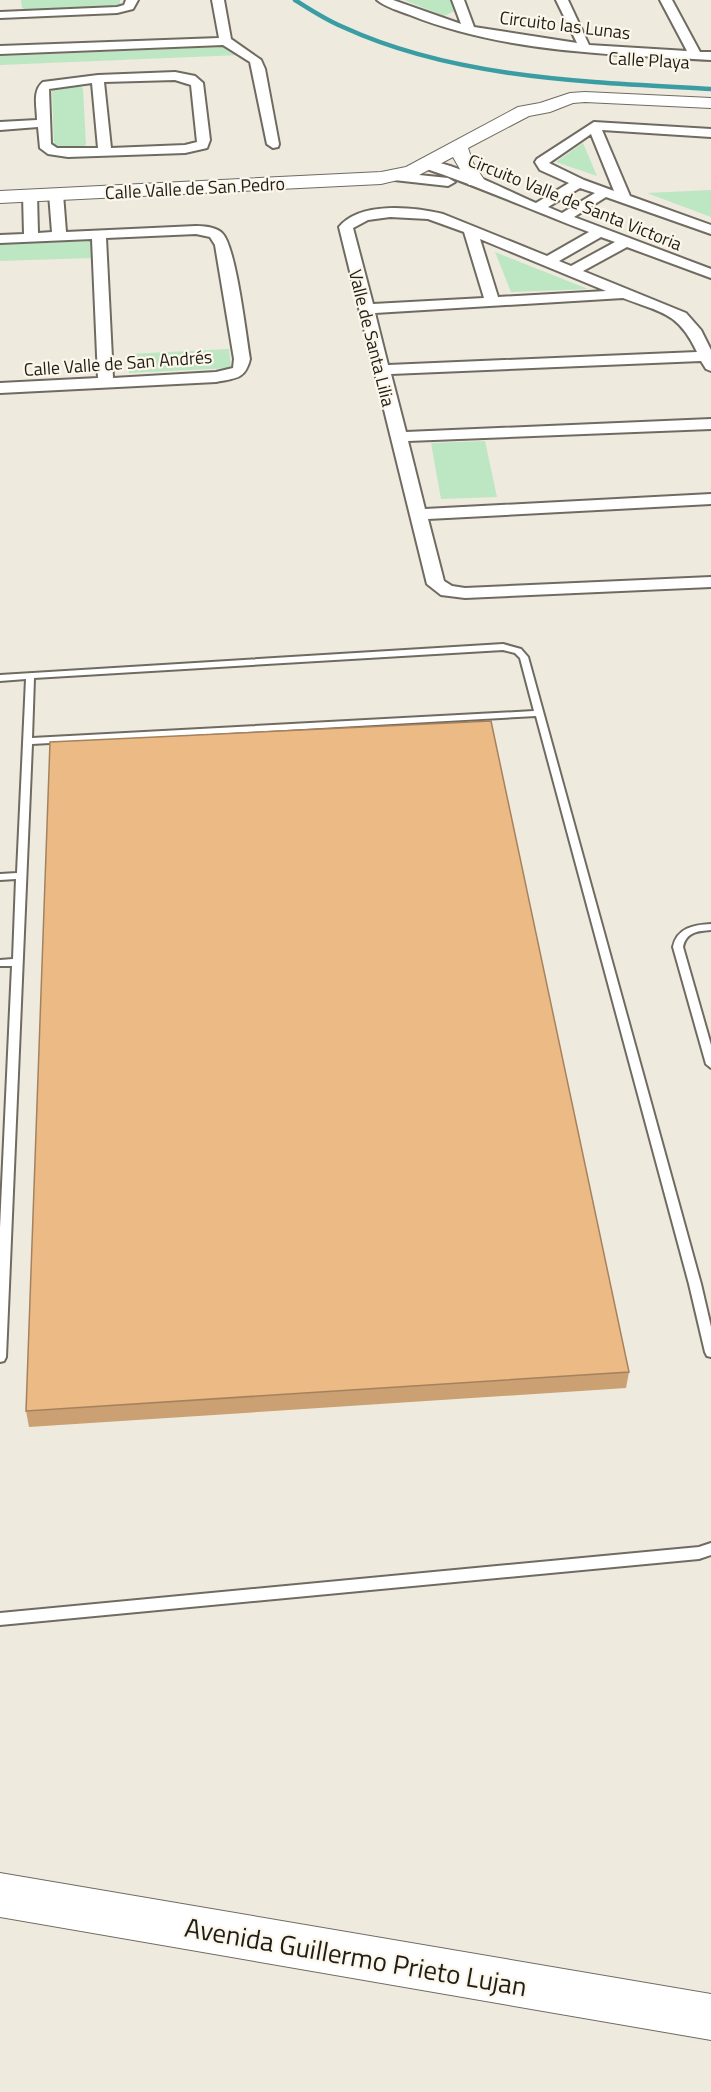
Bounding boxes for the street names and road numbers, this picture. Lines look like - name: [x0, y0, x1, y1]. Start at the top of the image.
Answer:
- street label: Circuito las Lunas: [498, 4, 632, 46]
- street label: Calle Playa: [608, 44, 690, 76]
- street label: Circuito Valle de Santa Victoria: [464, 147, 686, 257]
- street label: Calle Valle de San Pedro: [104, 170, 286, 206]
- street label: Valle de Santa Lilia: [342, 267, 402, 409]
- street label: Calle Valle de San Andrés: [23, 343, 213, 383]
- street label: Avenida Guillermo Prieto Lujan: [182, 1906, 530, 2006]

